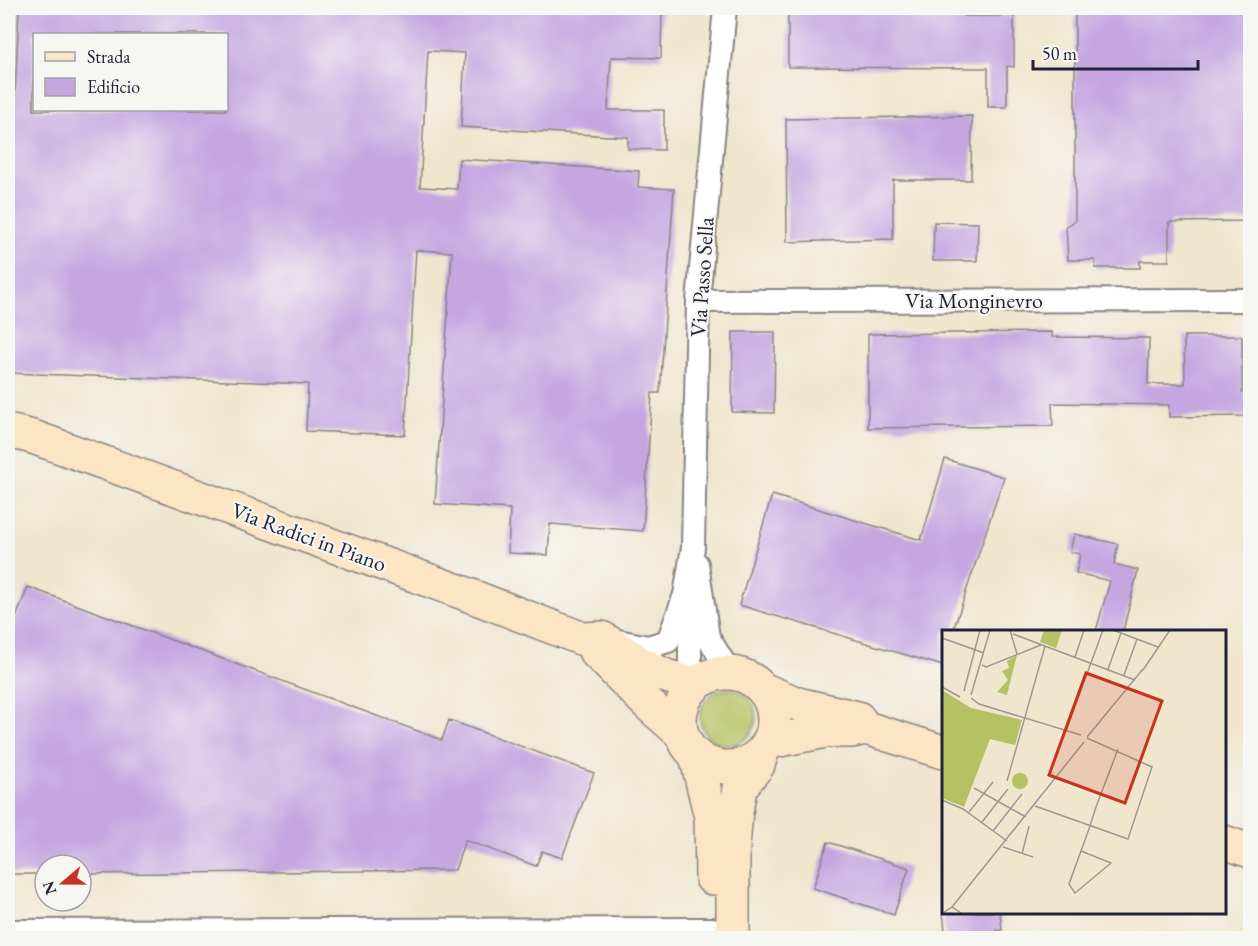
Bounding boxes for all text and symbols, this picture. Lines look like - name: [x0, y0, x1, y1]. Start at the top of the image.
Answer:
- legend: [33, 33, 228, 111]
- scale bar: [1033, 33, 1198, 71]
- text: 50 m: [1042, 42, 1077, 65]
- text: Strada: [87, 45, 131, 68]
- text: Edificio: [87, 75, 140, 98]
- street label: Via Passo Sella: [683, 216, 721, 338]
- street label: Via Monginevro: [905, 286, 1043, 315]
- street label: Via Radici in Piano: [228, 496, 391, 579]
- inset map: [942, 630, 1225, 913]
- north arrow: [33, 853, 93, 913]
- text: N: [37, 878, 61, 898]

